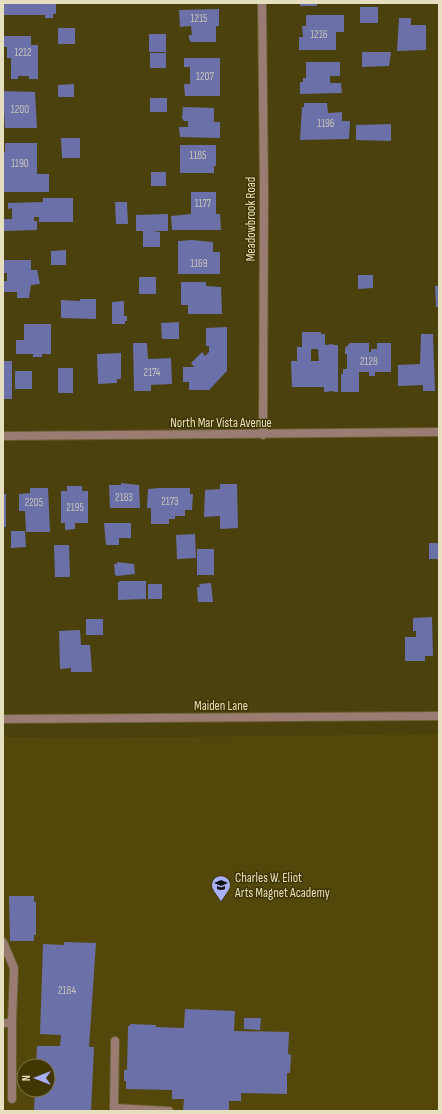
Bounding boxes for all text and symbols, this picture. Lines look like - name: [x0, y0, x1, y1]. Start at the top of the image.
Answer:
- house number: 1215: [191, 12, 207, 25]
- house number: 1216: [310, 28, 328, 41]
- house number: 1212: [14, 46, 32, 59]
- house number: 1207: [196, 70, 214, 83]
- house number: 1200: [11, 103, 29, 116]
- house number: 1196: [317, 117, 335, 130]
- house number: 1185: [190, 149, 206, 162]
- house number: 1190: [11, 157, 29, 170]
- street label: Meadowbrook Road: [243, 177, 259, 261]
- house number: 1177: [195, 197, 212, 210]
- house number: 1169: [190, 257, 208, 270]
- house number: 2128: [360, 355, 378, 368]
- house number: 2174: [144, 366, 161, 379]
- street label: North Mar Vista Avenue: [170, 415, 272, 431]
- house number: 2183: [115, 491, 133, 504]
- house number: 2173: [161, 495, 179, 508]
- house number: 2205: [25, 496, 43, 509]
- house number: 2195: [66, 501, 84, 514]
- street label: Maiden Lane: [194, 698, 248, 714]
- place label: Charles W. Eliot Arts Magnet Academy: [234, 870, 330, 901]
- school or university icon: Charles W. Eliot Arts Magnet Academy: [210, 874, 232, 902]
- house number: 2184: [58, 984, 76, 997]
- north arrow: [16, 1058, 56, 1098]
- text: N: [20, 1075, 33, 1081]

